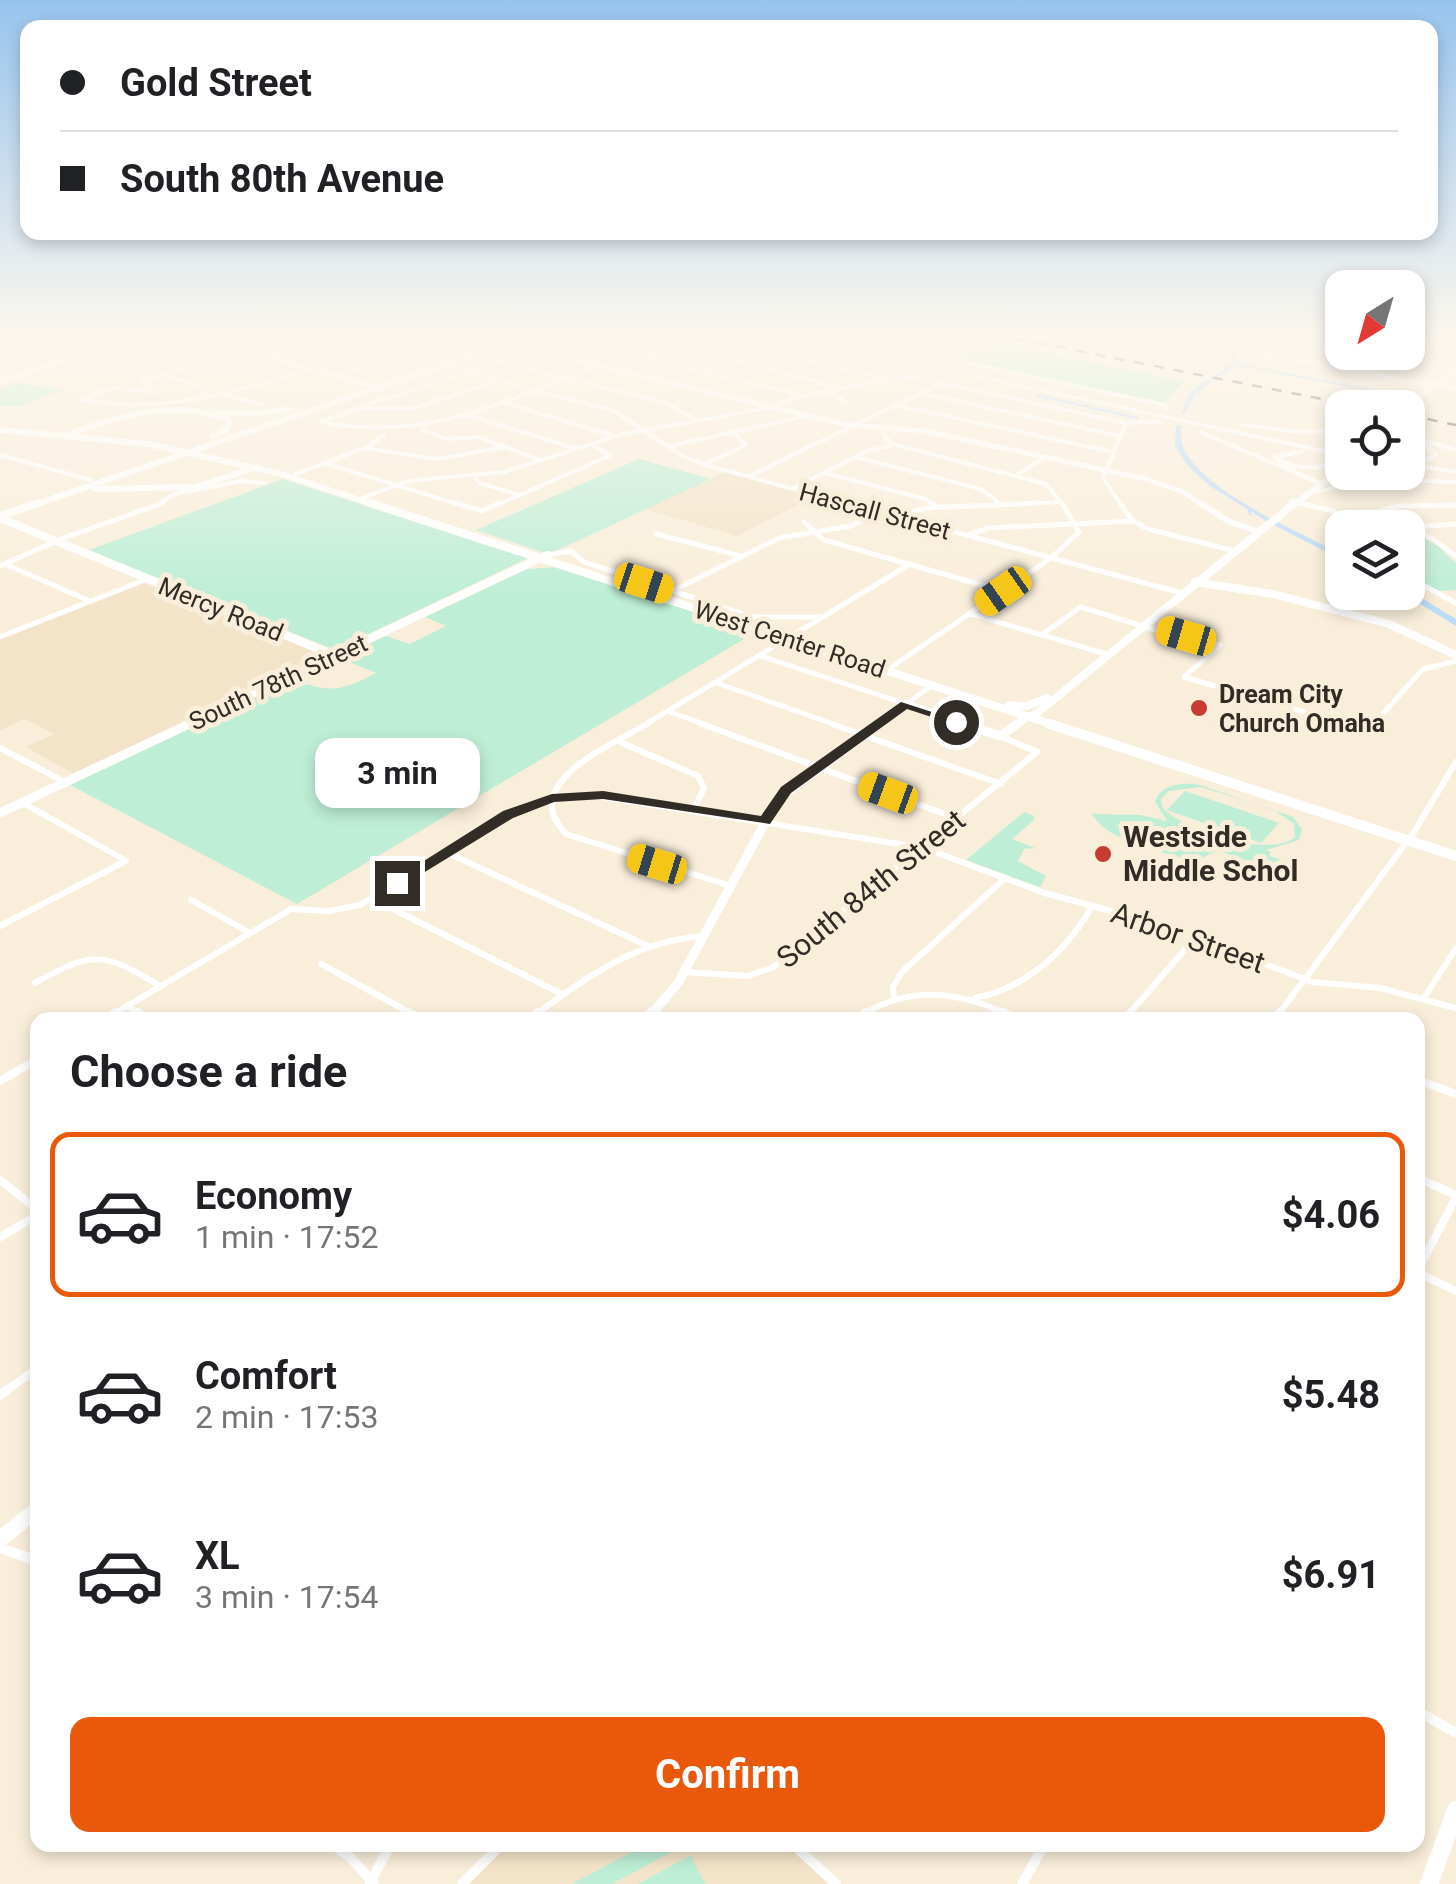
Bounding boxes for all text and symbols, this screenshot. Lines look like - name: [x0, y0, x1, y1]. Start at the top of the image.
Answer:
- text: Gold Street: [120, 61, 312, 105]
- text: South 80th Avenue: [120, 157, 444, 201]
- north arrow: [1325, 270, 1425, 370]
- map controls: [1325, 270, 1425, 610]
- button: locate: [1325, 390, 1425, 490]
- street label: Hascall Street: [796, 477, 954, 546]
- button: layers: [1325, 510, 1425, 610]
- car: [611, 559, 677, 607]
- car: [970, 562, 1036, 620]
- street label: Mercy Road: [154, 571, 287, 648]
- street label: West Center Road: [691, 595, 889, 684]
- car: [1153, 613, 1219, 659]
- street label: South 78th Street: [185, 628, 372, 736]
- place label: Dream City Church Omaha: [1219, 680, 1385, 738]
- marker: Dream City Church Omaha: [1188, 697, 1210, 719]
- route start: [934, 700, 979, 745]
- callout: 3 min: [314, 738, 480, 808]
- text: 3 min: [357, 754, 438, 792]
- car: [855, 769, 921, 817]
- street label: South 84th Street: [770, 802, 972, 975]
- place label: Westside Middle Schol: [1123, 819, 1298, 888]
- car: [624, 841, 690, 887]
- marker: Westside Middle Schol: [1092, 843, 1114, 865]
- route end: [375, 861, 420, 906]
- street label: Arbor Street: [1107, 895, 1270, 980]
- text: Choose a ride: [70, 1045, 347, 1098]
- icon: car: [75, 1170, 165, 1260]
- text: Economy: [195, 1174, 352, 1218]
- text: $4.06: [1282, 1193, 1380, 1237]
- text: 1 min · 17:52: [195, 1218, 378, 1256]
- icon: car: [75, 1350, 165, 1440]
- text: Comfort: [195, 1354, 337, 1398]
- text: $5.48: [1282, 1373, 1380, 1417]
- text: 2 min · 17:53: [195, 1398, 378, 1436]
- icon: car: [75, 1530, 165, 1620]
- text: XL: [195, 1534, 240, 1578]
- text: $6.91: [1282, 1553, 1380, 1597]
- text: 3 min · 17:54: [195, 1578, 378, 1616]
- button: Confirm: [70, 1717, 1385, 1832]

